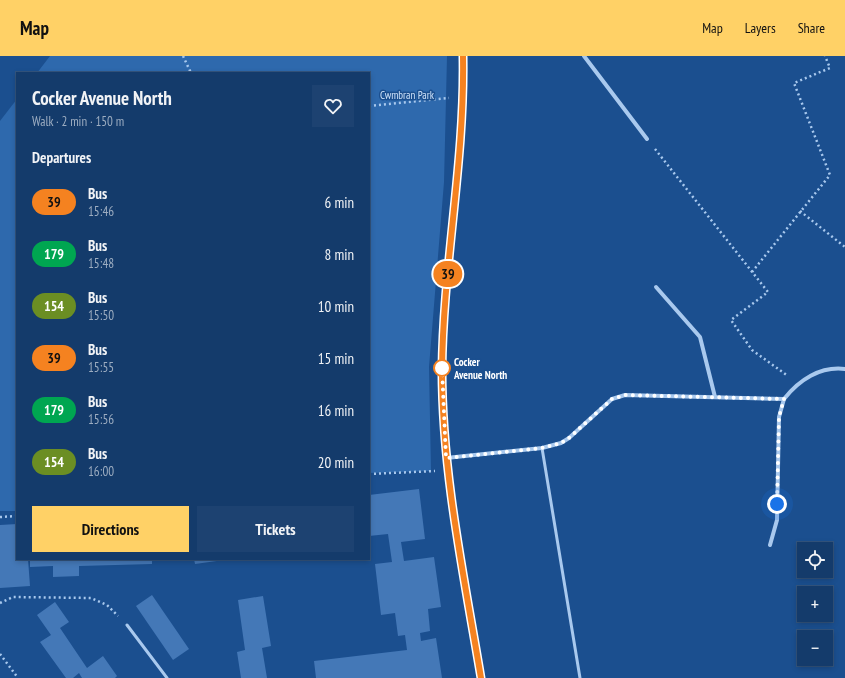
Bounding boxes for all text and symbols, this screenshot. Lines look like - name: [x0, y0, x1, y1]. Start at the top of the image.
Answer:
- text: Map: [20, 16, 49, 40]
- text: Map: [702, 19, 723, 37]
- text: Layers: [745, 19, 776, 37]
- text: Share: [798, 19, 825, 37]
- button: heart: [312, 85, 354, 127]
- text: Cocker Avenue North: [32, 86, 172, 110]
- park label: Cwmbran Park: [380, 88, 435, 102]
- text: Walk · 2 min · 150 m: [32, 113, 124, 130]
- text: Departures: [32, 148, 91, 167]
- text: Bus: [88, 184, 107, 203]
- text: 39: [47, 193, 61, 211]
- text: 6 min: [324, 193, 354, 212]
- text: 15:46: [88, 203, 114, 220]
- text: Bus: [88, 236, 107, 255]
- text: 179: [44, 245, 64, 263]
- text: 8 min: [324, 245, 354, 264]
- text: 15:48: [88, 255, 114, 272]
- line badge: 39: [430, 261, 466, 287]
- text: 39: [441, 265, 455, 283]
- text: Bus: [88, 288, 107, 307]
- text: 154: [44, 297, 64, 315]
- text: 10 min: [318, 297, 354, 316]
- text: 15:50: [88, 307, 114, 324]
- text: Bus: [88, 340, 107, 359]
- text: 39: [47, 349, 61, 367]
- text: 15 min: [318, 349, 354, 368]
- place label: Cocker Avenue North: [453, 355, 507, 382]
- text: 15:55: [88, 359, 114, 376]
- marker: Cocker Avenue North: [433, 359, 451, 377]
- text: Bus: [88, 392, 107, 411]
- text: 179: [44, 401, 64, 419]
- text: 16 min: [318, 401, 354, 420]
- text: 15:56: [88, 411, 114, 428]
- text: Bus: [88, 444, 107, 463]
- text: 154: [44, 453, 64, 471]
- text: 20 min: [318, 453, 354, 472]
- text: 16:00: [88, 463, 114, 480]
- your location: [767, 494, 787, 514]
- button: Directions: [32, 506, 189, 552]
- button: Tickets: [197, 506, 354, 552]
- map controls: [797, 542, 833, 666]
- button: locate: [797, 542, 833, 578]
- button: +: [797, 586, 833, 622]
- button: −: [797, 630, 833, 666]

